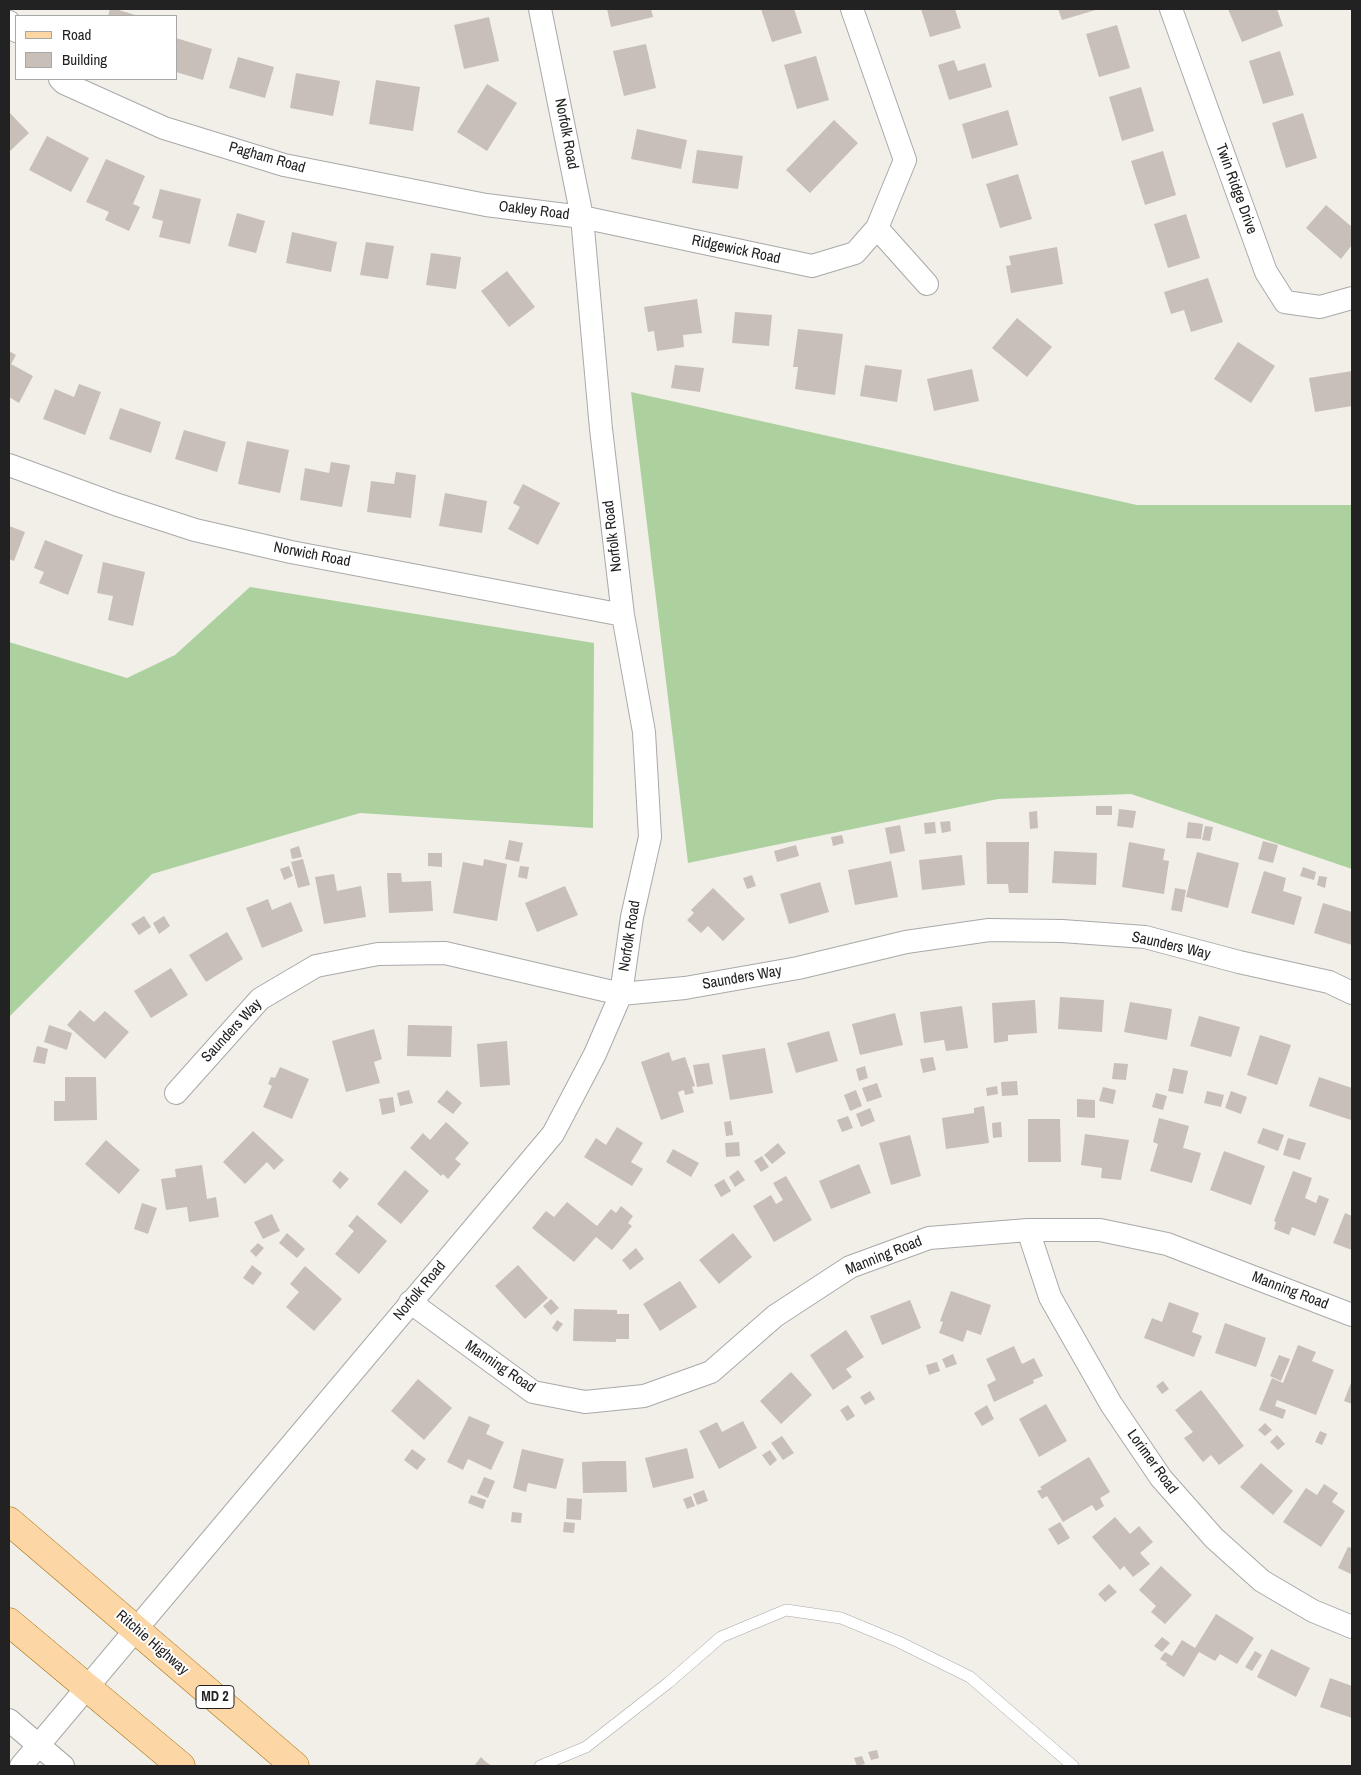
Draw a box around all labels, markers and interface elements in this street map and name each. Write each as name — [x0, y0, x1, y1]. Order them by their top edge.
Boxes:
legend — [15, 15, 178, 80]
text: Road — [62, 24, 91, 45]
text: Building — [62, 49, 107, 70]
street label: Norfolk Road — [550, 97, 582, 171]
street label: Pagham Road — [227, 139, 307, 177]
street label: Twin Ridge Drive — [1211, 141, 1261, 237]
street label: Oakley Road — [498, 198, 570, 224]
street label: Ridgewick Road — [690, 232, 782, 268]
street label: Norfolk Road — [600, 499, 626, 573]
street label: Norwich Road — [272, 539, 352, 571]
street label: Norfolk Road — [615, 899, 645, 973]
street label: Saunders Way — [1130, 928, 1212, 964]
street label: Saunders Way — [701, 962, 783, 994]
street label: Saunders Way — [198, 996, 266, 1066]
street label: Manning Road — [843, 1233, 925, 1279]
street label: Norfolk Road — [390, 1258, 450, 1324]
street label: Manning Road — [1249, 1268, 1331, 1314]
street label: Manning Road — [462, 1337, 538, 1397]
street label: Lorimer Road — [1123, 1426, 1181, 1498]
street label: Ritchie Highway — [112, 1607, 192, 1679]
road number: MD 2 — [196, 1685, 234, 1708]

